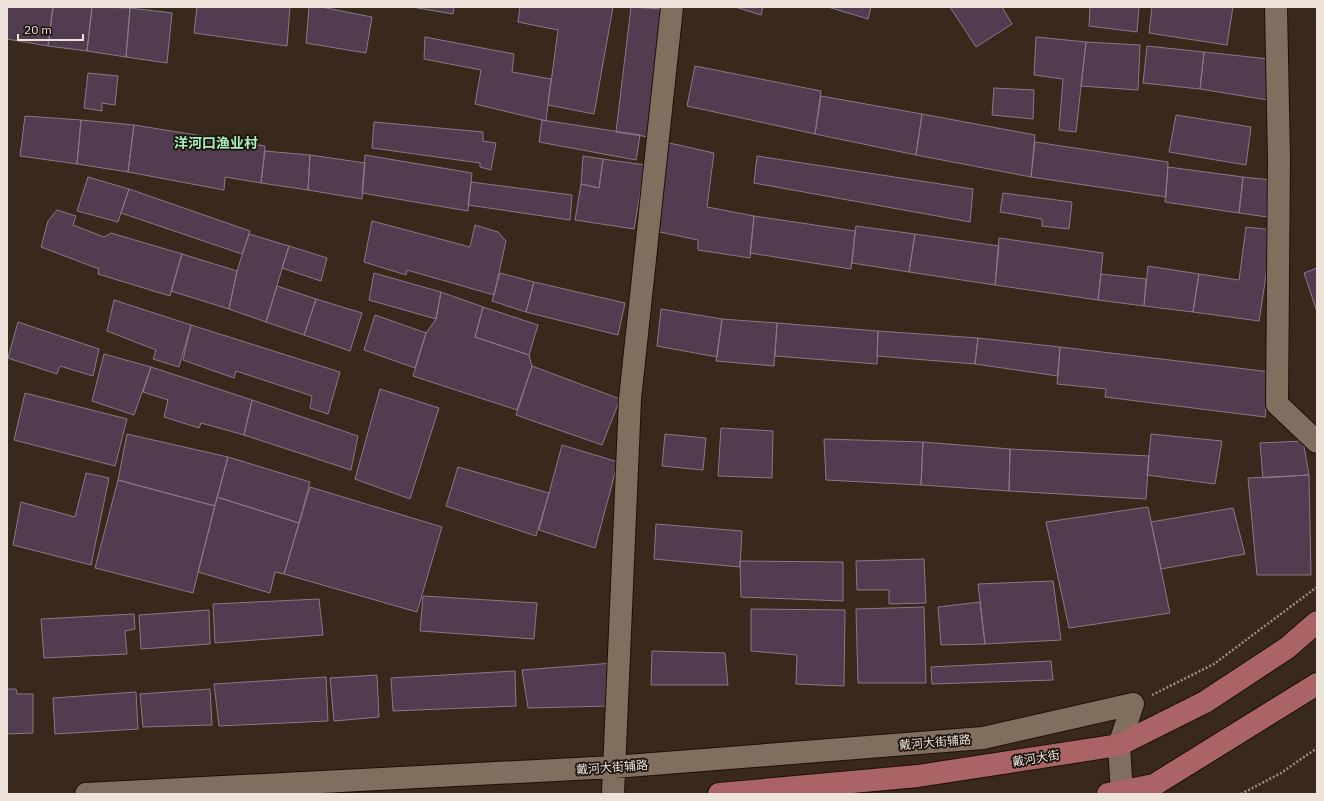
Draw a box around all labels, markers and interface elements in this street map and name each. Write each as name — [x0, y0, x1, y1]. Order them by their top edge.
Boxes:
scale bar — [18, 16, 83, 42]
text: 20 m — [24, 22, 52, 37]
district label: 洋河口渔业村 — [174, 134, 258, 152]
street label: 戴河大街辅路 — [898, 731, 972, 753]
street label: 戴河大街 — [1011, 747, 1061, 769]
street label: 戴河大街辅路 — [576, 757, 648, 777]

